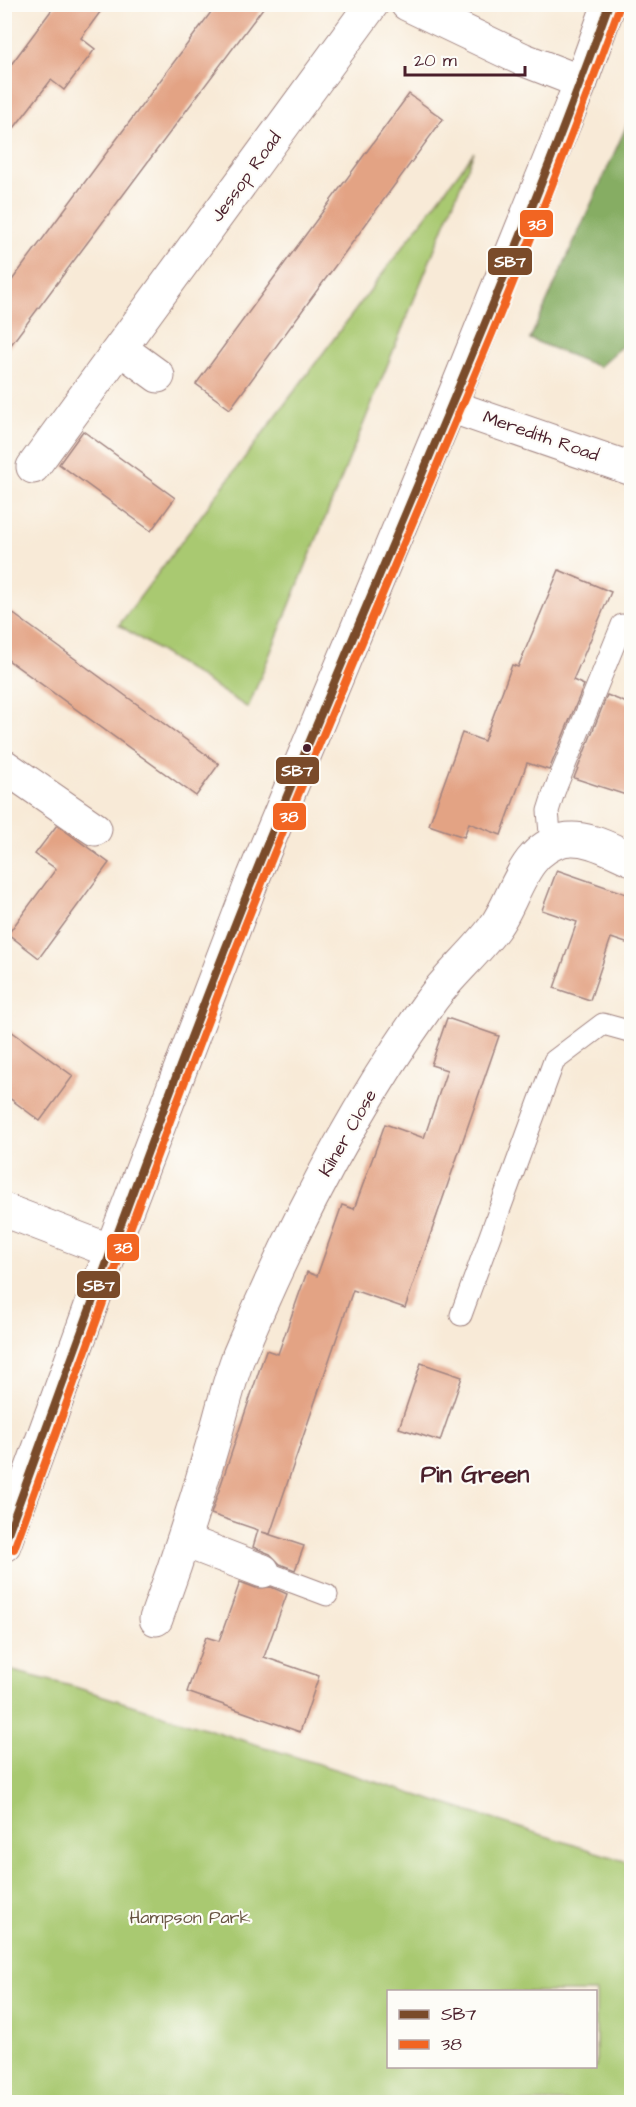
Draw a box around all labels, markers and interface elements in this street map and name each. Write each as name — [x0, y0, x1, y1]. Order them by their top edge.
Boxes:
scale bar — [405, 39, 525, 77]
text: 20 m — [414, 48, 457, 73]
street label: Jessop Road — [205, 127, 287, 227]
line badge: 38 — [519, 209, 554, 238]
text: 38 — [527, 214, 547, 236]
line badge: SB7 — [487, 247, 533, 276]
text: SB7 — [493, 251, 526, 273]
street label: Meredith Road — [480, 404, 602, 468]
unlabelled marker — [301, 742, 313, 754]
line badge: SB7 — [275, 756, 320, 785]
text: SB7 — [280, 760, 313, 782]
line badge: 38 — [272, 802, 307, 831]
text: 38 — [279, 806, 299, 828]
street label: Kilner Close — [313, 1085, 383, 1181]
line badge: 38 — [106, 1233, 140, 1262]
text: 38 — [113, 1237, 133, 1259]
line badge: SB7 — [76, 1270, 121, 1299]
text: SB7 — [82, 1275, 115, 1297]
district label: Pin Green — [421, 1458, 529, 1492]
park label: Hampson Park — [129, 1905, 251, 1930]
legend — [387, 1990, 597, 2068]
text: SB7 — [441, 2002, 476, 2027]
text: 38 — [441, 2032, 462, 2057]

